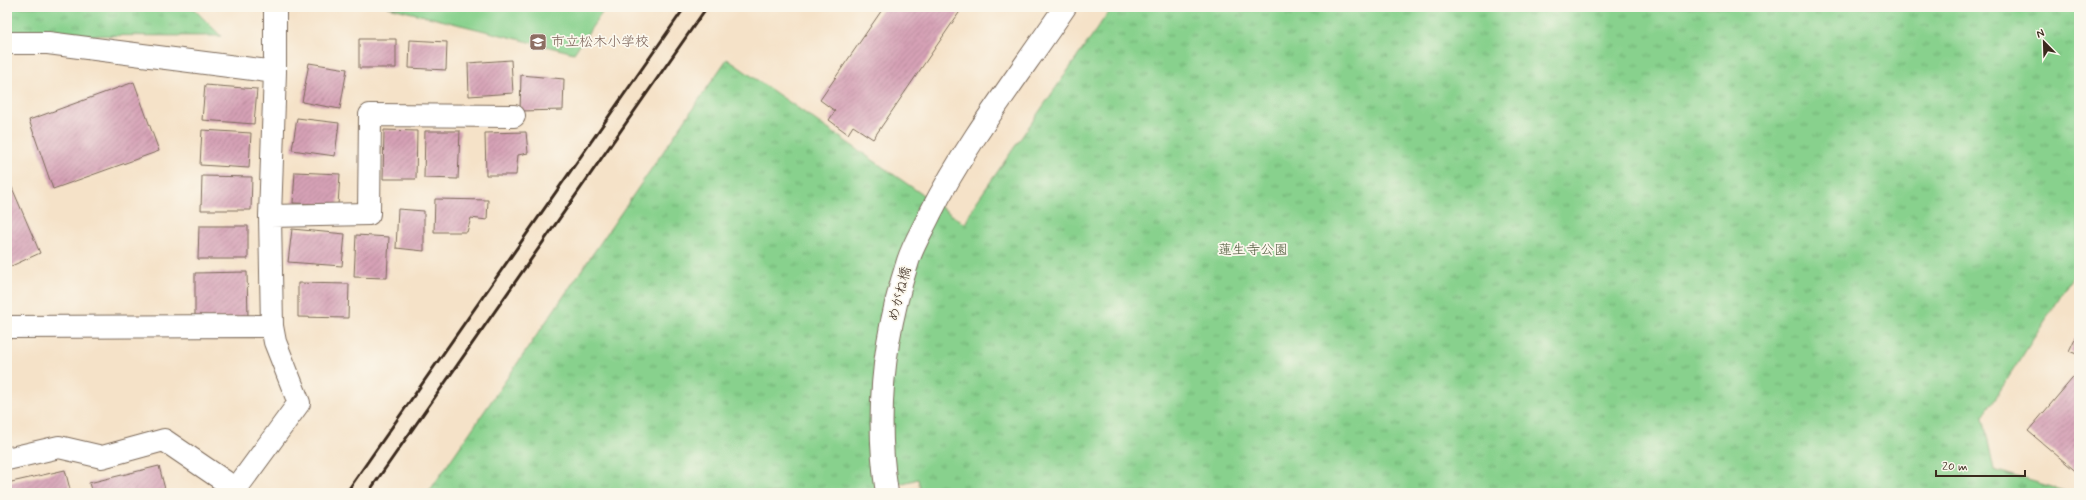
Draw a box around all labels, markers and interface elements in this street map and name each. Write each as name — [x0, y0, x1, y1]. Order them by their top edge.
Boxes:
north arrow — [2024, 22, 2064, 62]
text: N — [2034, 26, 2047, 42]
school or university icon: 市立松木小学校 — [528, 32, 548, 52]
place label: 市立松木小学校 — [551, 33, 649, 51]
park label: 蓮生寺公園 — [1218, 241, 1288, 259]
street label: めがね橋 — [884, 265, 916, 323]
scale bar — [1936, 452, 2025, 478]
text: 20 m — [1942, 459, 1968, 475]

